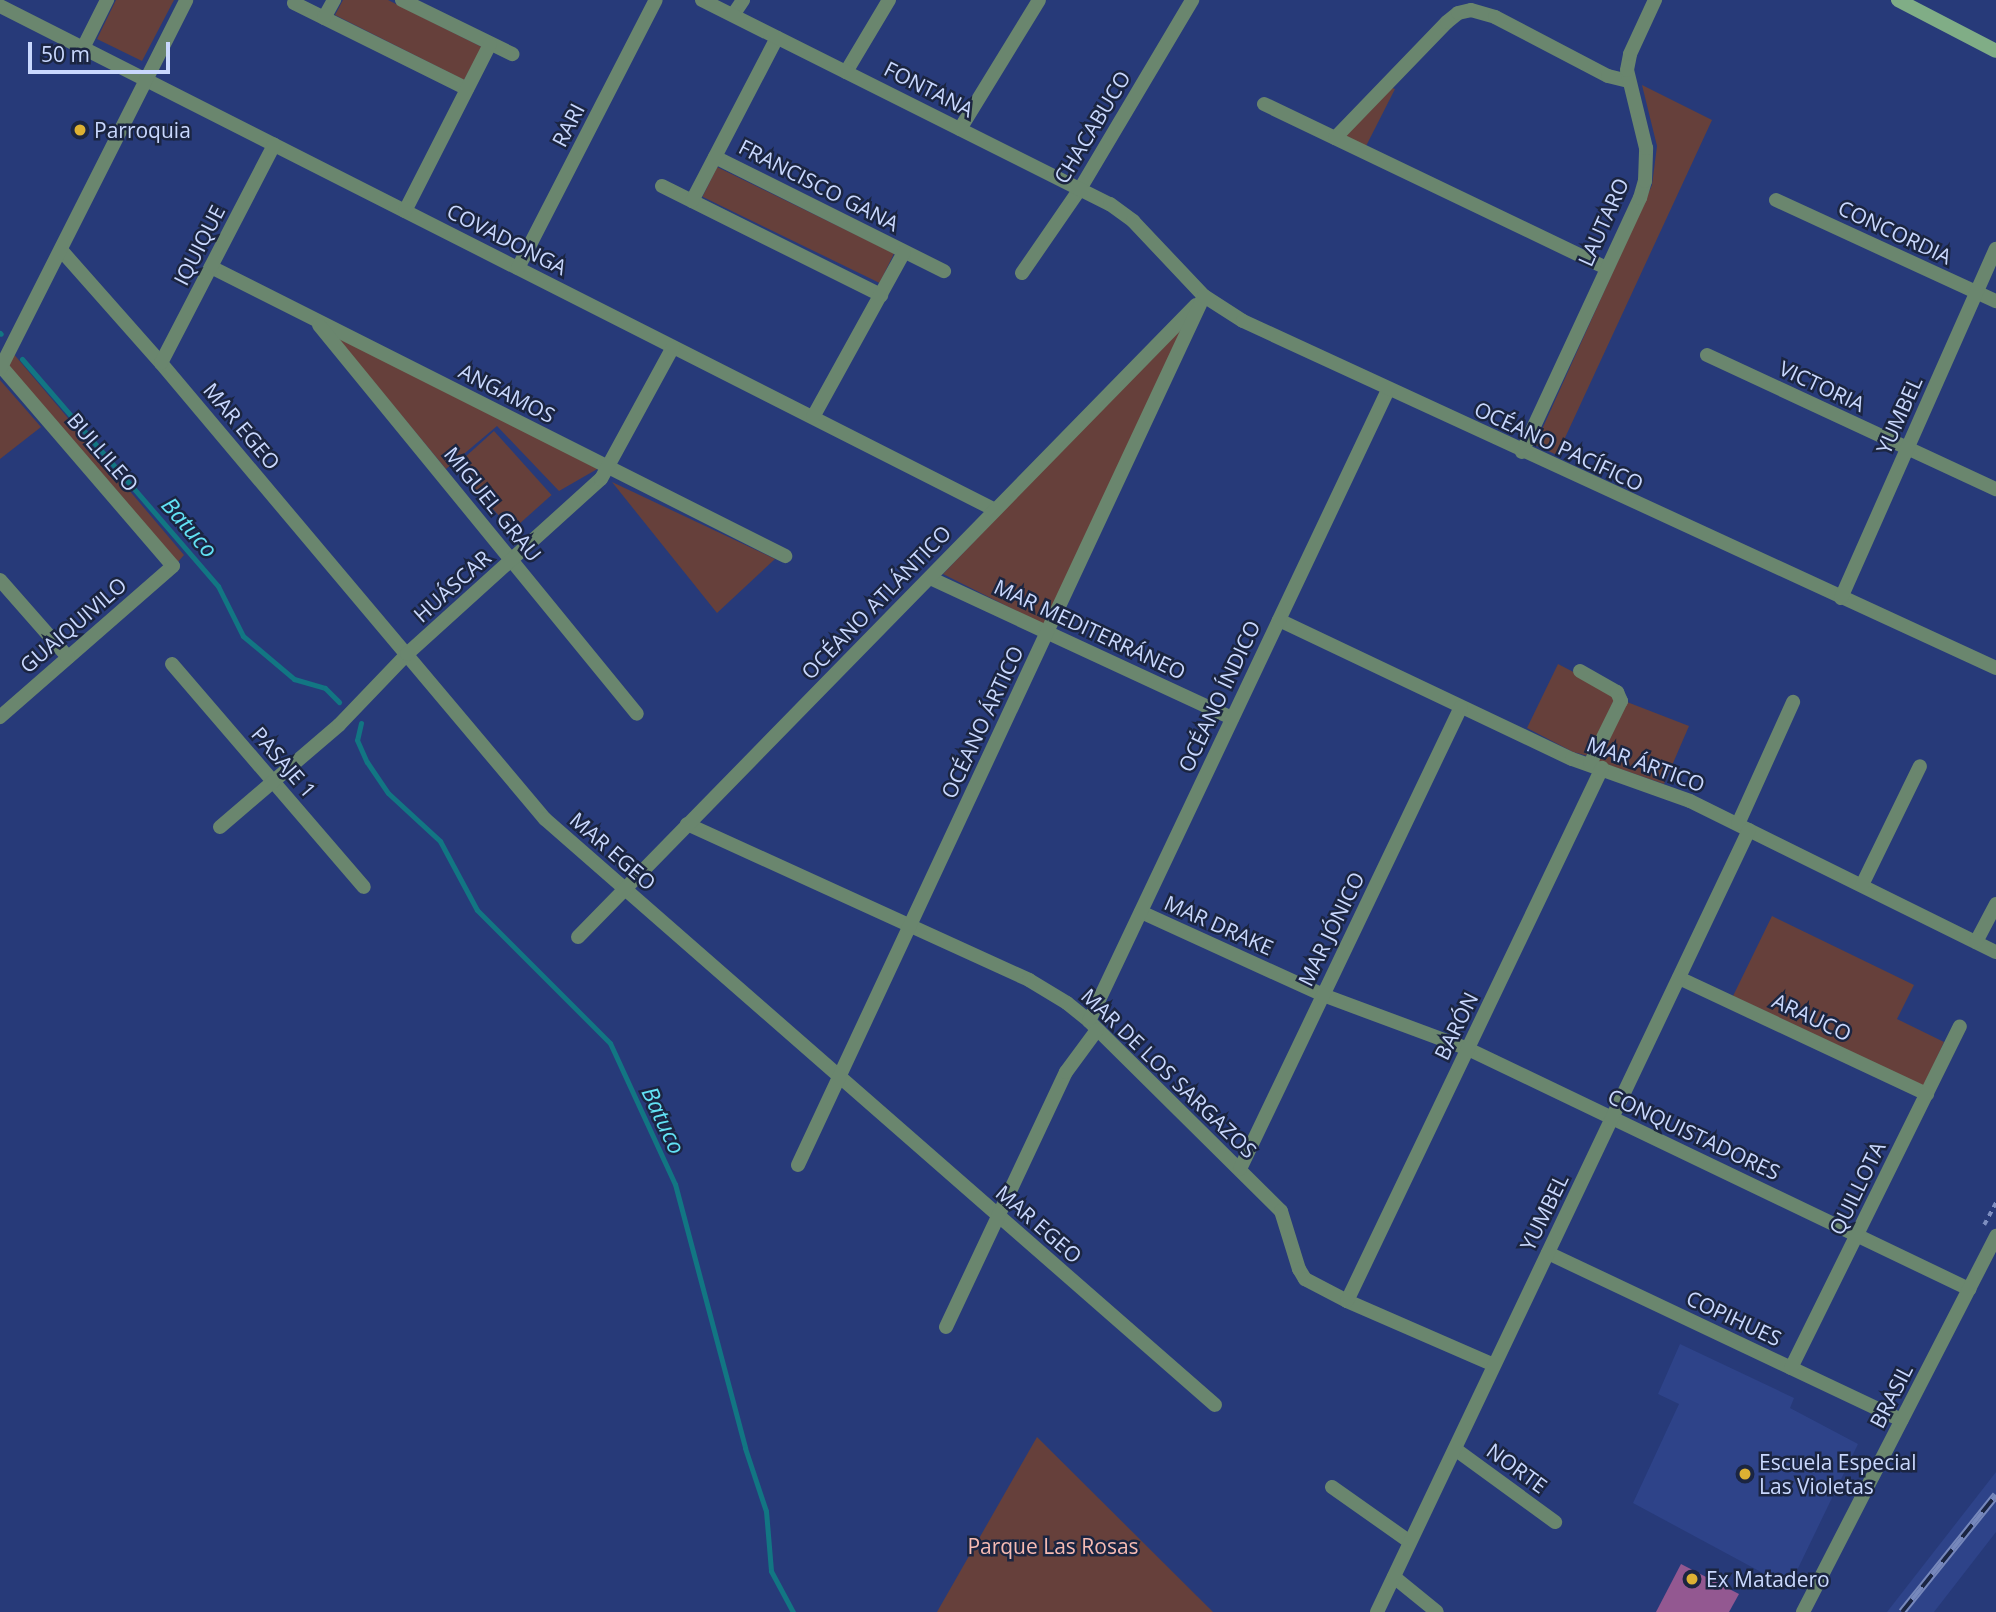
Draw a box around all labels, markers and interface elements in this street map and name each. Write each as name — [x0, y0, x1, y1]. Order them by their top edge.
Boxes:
scale bar — [32, 28, 173, 72]
text: 50 m — [41, 40, 90, 68]
street label: FONTANA — [880, 56, 978, 122]
street label: CHACABUCO — [1049, 66, 1135, 188]
street label: RARI — [547, 99, 589, 151]
place label: Parroquia — [94, 117, 191, 143]
marker: Parroquia — [72, 122, 88, 138]
street label: FRANCISCO GANA — [735, 134, 903, 236]
street label: LAUTARO — [1572, 174, 1634, 270]
street label: CONCORDIA — [1834, 195, 1956, 269]
street label: COVADONGA — [443, 198, 571, 280]
street label: IQUIQUE — [168, 201, 230, 289]
street label: VICTORIA — [1775, 355, 1869, 417]
street label: ANGAMOS — [455, 358, 559, 428]
street label: YUMBEL — [1871, 372, 1927, 458]
street label: MAR EGEO — [198, 377, 286, 475]
street label: OCÉANO PACÍFICO — [1471, 396, 1647, 496]
street label: BULLILEO — [62, 408, 144, 496]
street label: MIGUEL GRAU — [439, 442, 547, 566]
water label: Batuco — [156, 491, 224, 563]
street label: OCÉANO ATLÁNTICO — [796, 520, 956, 684]
street label: HUÁSCAR — [408, 545, 496, 627]
street label: GUAIQUIVILO — [15, 572, 131, 678]
street label: MAR MEDITERRÁNEO — [990, 574, 1190, 684]
street label: OCÉANO ÍNDICO — [1173, 616, 1265, 776]
street label: OCÉANO ÁRTICO — [936, 642, 1028, 802]
street label: PASAJE 1 — [246, 721, 322, 803]
street label: MAR ÁRTICO — [1584, 731, 1708, 797]
street label: MAR EGEO — [565, 807, 661, 895]
street label: MAR JÓNICO — [1293, 868, 1369, 990]
street label: MAR DRAKE — [1161, 890, 1277, 960]
street label: MAR DE LOS SARGAZOS — [1076, 983, 1262, 1163]
street label: BARÓN — [1429, 988, 1483, 1064]
street label: ARAUCO — [1768, 988, 1856, 1046]
water label: Batuco — [636, 1082, 692, 1158]
street label: CONQUISTADORES — [1604, 1083, 1784, 1185]
street label: QUILLOTA — [1824, 1137, 1890, 1239]
street label: YUMBEL — [1515, 1170, 1573, 1254]
street label: MAR EGEO — [991, 1180, 1087, 1268]
street label: COPIHUES — [1682, 1285, 1786, 1351]
street label: BRASIL — [1864, 1360, 1918, 1432]
street label: NORTE — [1482, 1438, 1552, 1498]
place label: Escuela Especial Las Violetas — [1759, 1449, 1916, 1499]
marker: Escuela Especial Las Violetas — [1737, 1466, 1753, 1482]
park label: Parque Las Rosas — [967, 1533, 1139, 1559]
place label: Ex Matadero — [1706, 1566, 1830, 1592]
marker: Ex Matadero — [1684, 1571, 1700, 1587]

